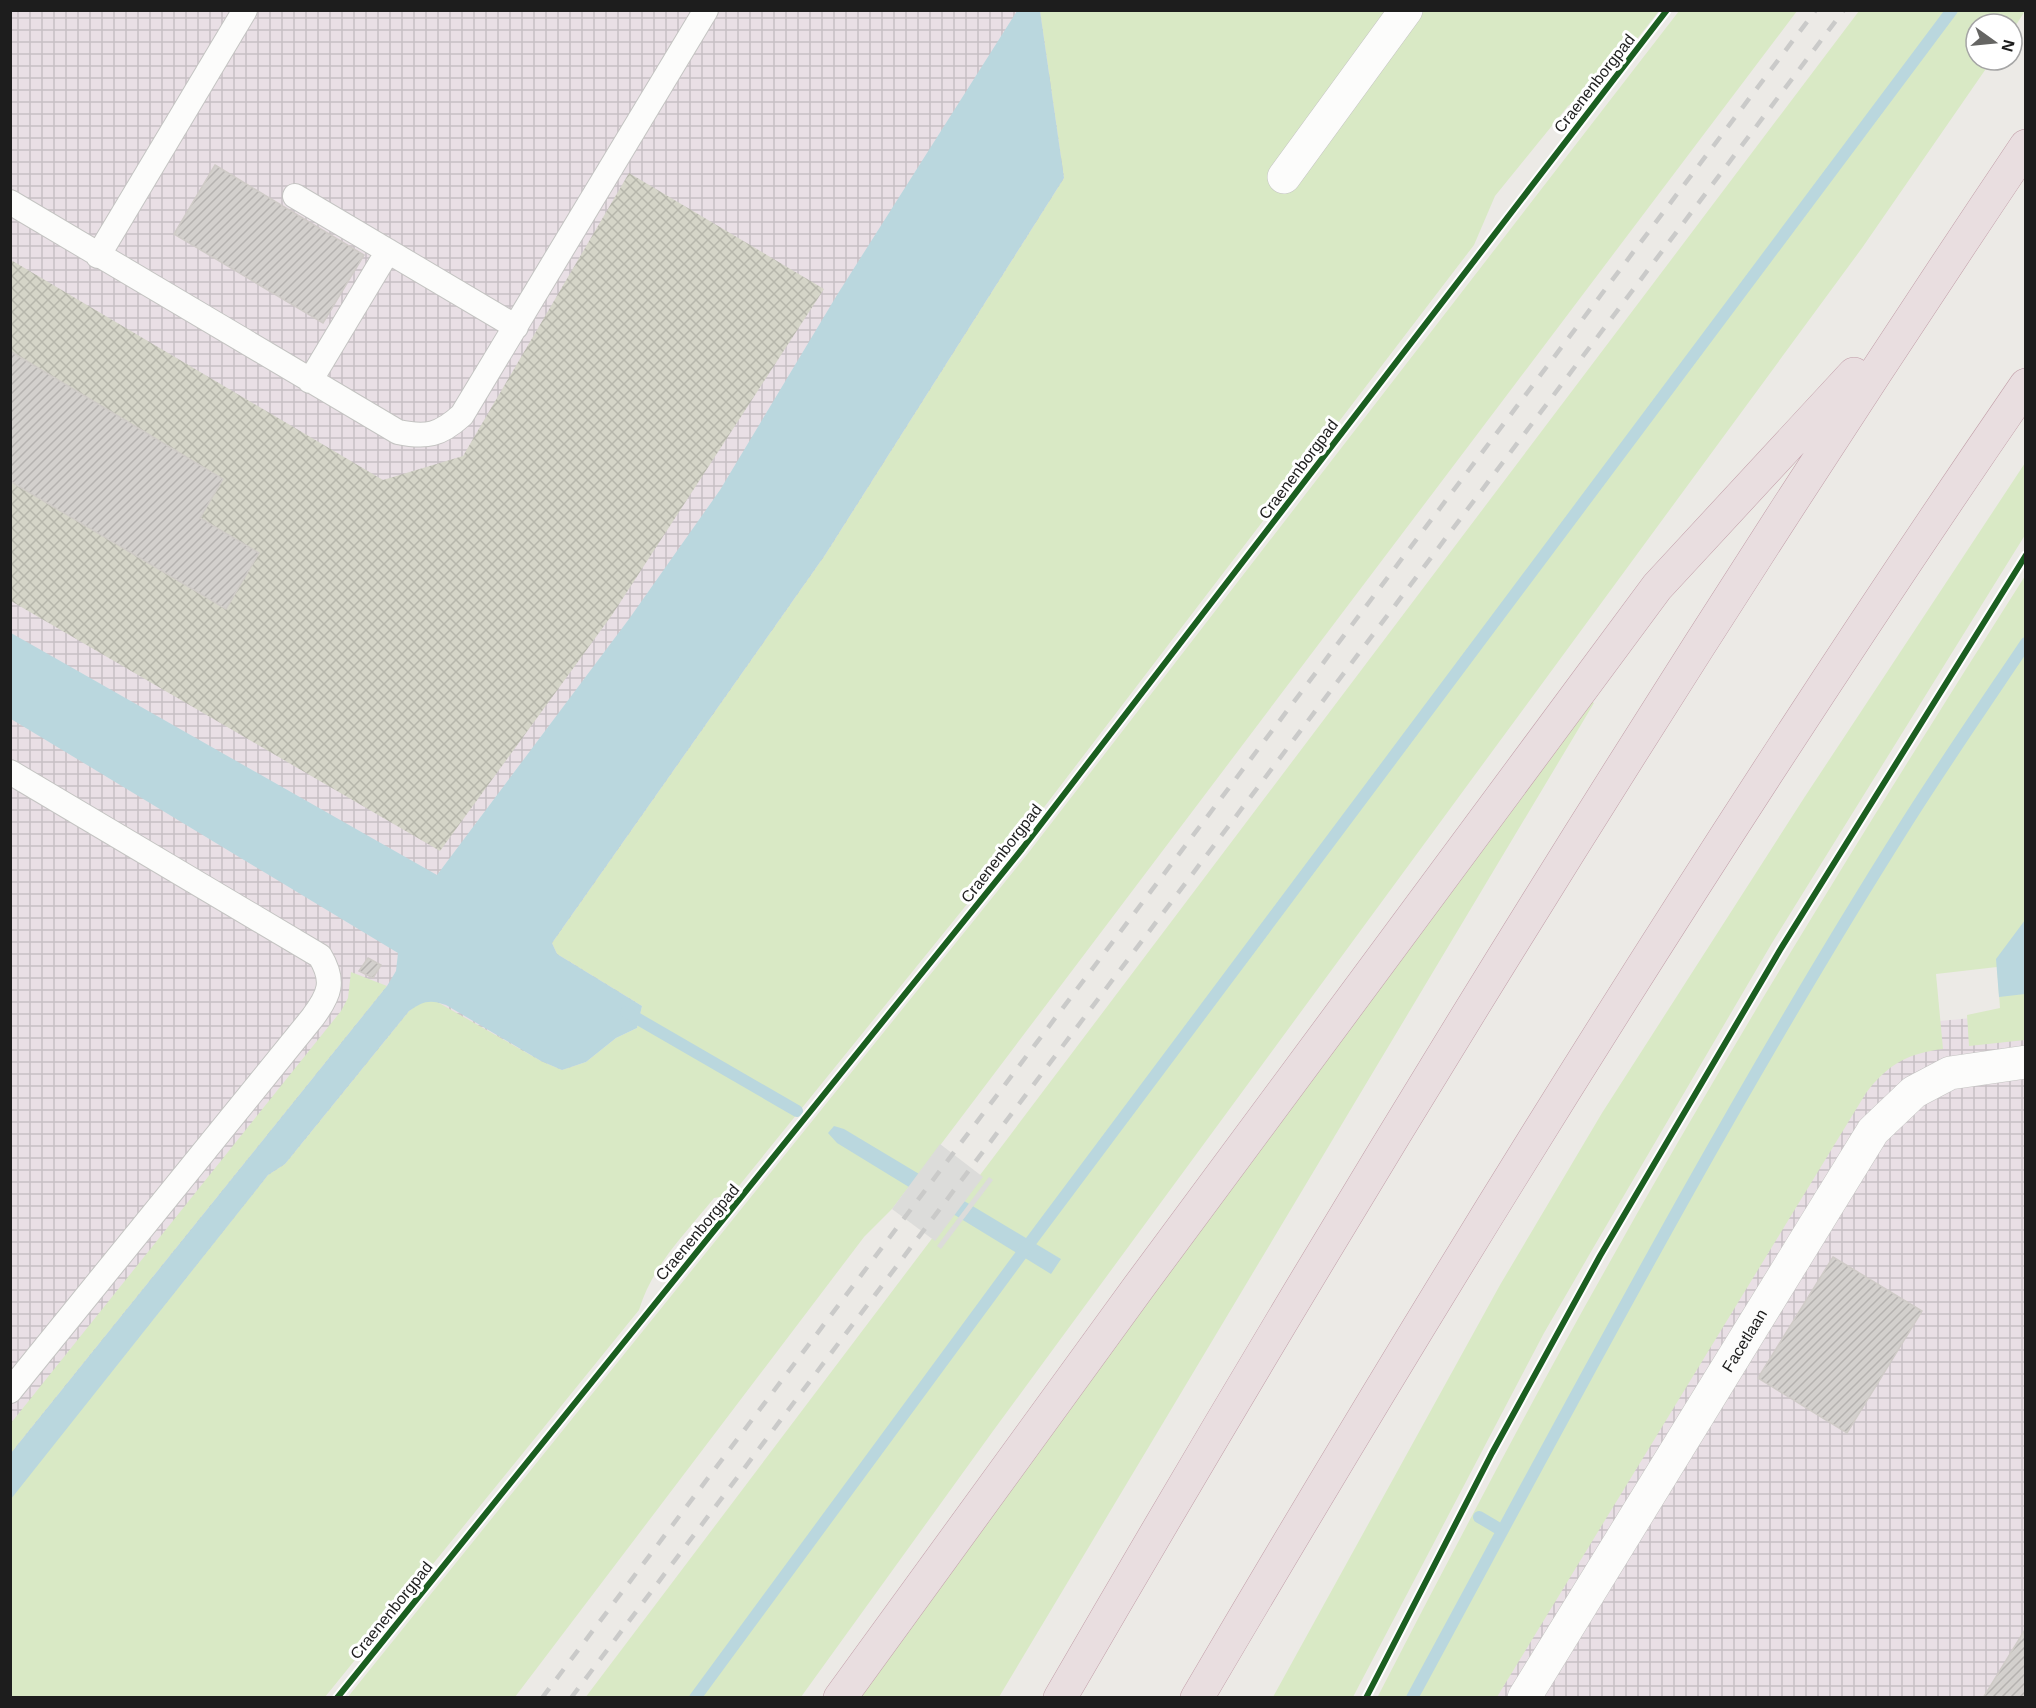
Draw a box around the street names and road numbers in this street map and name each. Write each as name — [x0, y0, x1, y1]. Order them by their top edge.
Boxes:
street label: Craenenborgpad — [1551, 31, 1638, 136]
street label: Craenenborgpad — [1255, 416, 1341, 522]
street label: Craenenborgpad — [958, 801, 1045, 906]
street label: Craenenborgpad — [652, 1181, 742, 1284]
street label: Facetlaan — [1719, 1306, 1770, 1375]
street label: Craenenborgpad — [347, 1558, 436, 1662]

